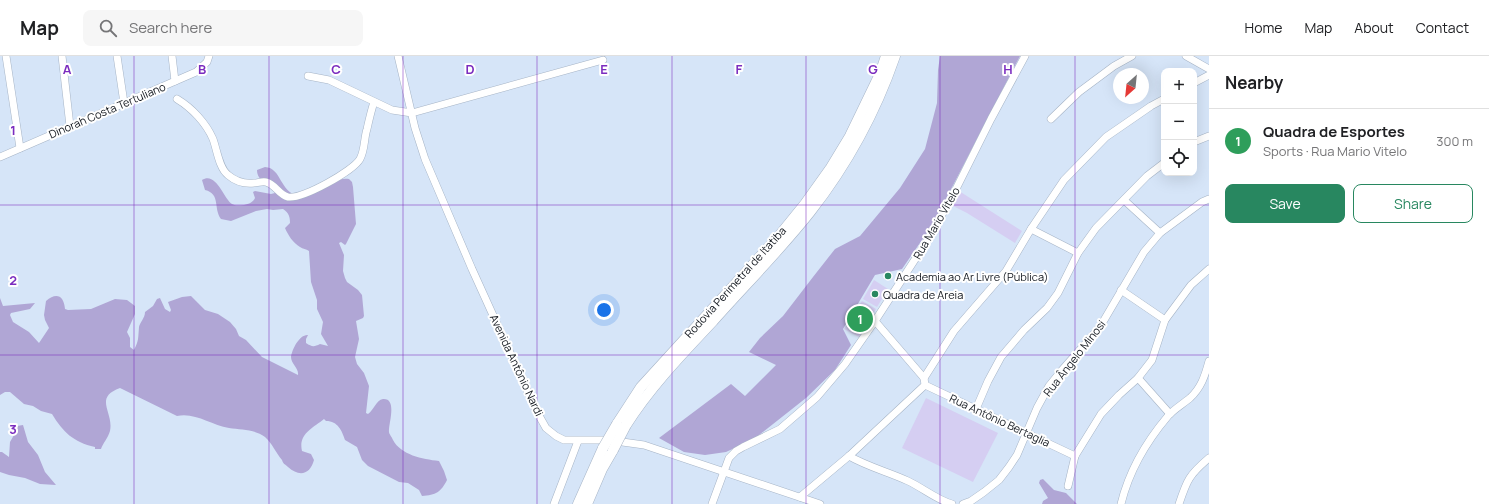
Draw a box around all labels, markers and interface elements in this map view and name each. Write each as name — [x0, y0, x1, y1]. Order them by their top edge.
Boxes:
search box — [83, 10, 363, 46]
text: Map — [20, 15, 59, 41]
icon: search — [97, 17, 119, 39]
text: Search here — [129, 17, 212, 38]
text: Home — [1245, 18, 1282, 37]
text: Map — [1304, 18, 1332, 37]
text: About — [1354, 18, 1394, 37]
text: Contact — [1416, 18, 1469, 37]
text: A — [63, 60, 72, 78]
text: B — [198, 60, 206, 78]
text: C — [331, 60, 341, 78]
text: D — [465, 60, 475, 78]
text: E — [600, 60, 608, 78]
text: F — [736, 60, 743, 78]
text: G — [868, 60, 878, 78]
text: H — [1003, 60, 1013, 78]
north arrow — [1113, 68, 1149, 104]
map controls — [1161, 68, 1197, 176]
button: + — [1161, 68, 1197, 104]
text: Nearby — [1225, 71, 1283, 94]
street label: Dinorah Costa Tertuliano — [46, 78, 168, 141]
button: − — [1161, 104, 1197, 140]
text: 1 — [10, 121, 16, 139]
text: Quadra de Esportes — [1263, 121, 1405, 142]
text: 1 — [1235, 132, 1241, 150]
text: 300 m — [1436, 132, 1473, 150]
button: locate — [1161, 140, 1197, 176]
text: Sports · Rua Mario Vitelo — [1263, 142, 1407, 160]
street label: Rua Mario Vitelo — [909, 184, 963, 262]
button: Save — [1225, 184, 1345, 223]
button: Share — [1353, 184, 1473, 223]
street label: Rodovia Perimetral de Itatiba — [681, 223, 789, 341]
place label: Academia ao Ar Livre (Pública) — [896, 269, 1048, 284]
text: 2 — [9, 271, 17, 289]
marker: Academia ao Ar Livre (Pública) — [883, 271, 893, 281]
place label: Quadra de Areia — [883, 287, 963, 302]
marker: Quadra de Areia — [870, 289, 880, 299]
your location — [594, 300, 614, 320]
pin: 1 — [847, 304, 873, 334]
street label: Avenida Antônio Nardi — [487, 312, 547, 418]
street label: Rua Ângelo Minosi — [1040, 317, 1108, 399]
street label: Rua Antônio Bertaglia — [947, 390, 1053, 450]
text: 3 — [9, 420, 17, 438]

